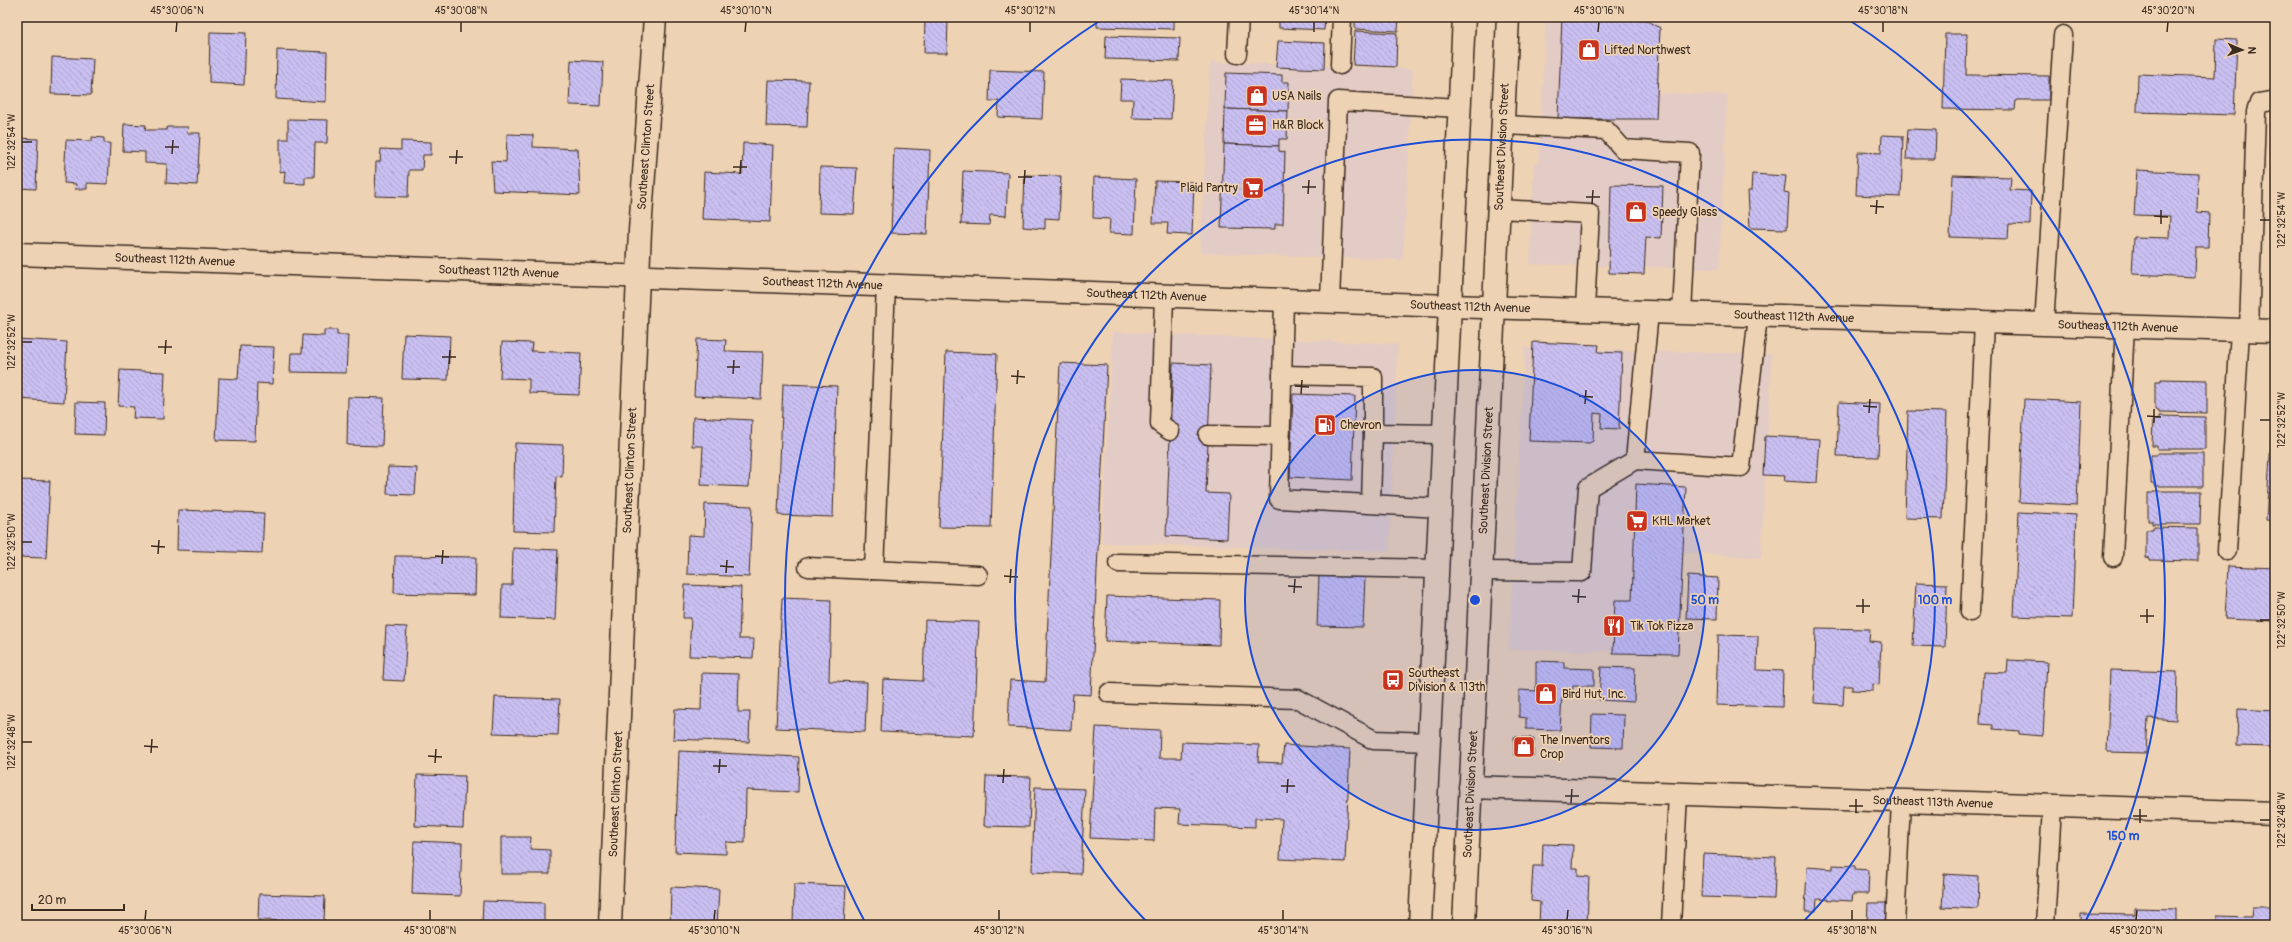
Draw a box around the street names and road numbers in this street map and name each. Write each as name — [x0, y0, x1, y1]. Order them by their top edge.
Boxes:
street label: Southeast Clinton Street — [634, 83, 658, 210]
street label: Southeast Division Street — [1492, 83, 1513, 211]
street label: Southeast 112th Avenue — [114, 251, 235, 270]
street label: Southeast 112th Avenue — [438, 262, 559, 282]
street label: Southeast 112th Avenue — [762, 274, 883, 293]
street label: Southeast 112th Avenue — [1086, 286, 1207, 305]
street label: Southeast 112th Avenue — [1410, 298, 1531, 316]
street label: Southeast 112th Avenue — [1733, 308, 1854, 326]
street label: Southeast 112th Avenue — [2057, 317, 2178, 336]
street label: Southeast Division Street — [1476, 406, 1497, 535]
street label: Southeast Clinton Street — [620, 407, 640, 534]
street label: Southeast Clinton Street — [606, 730, 626, 858]
street label: Southeast Division Street — [1460, 730, 1481, 858]
street label: Southeast 113th Avenue — [1872, 793, 1993, 812]

